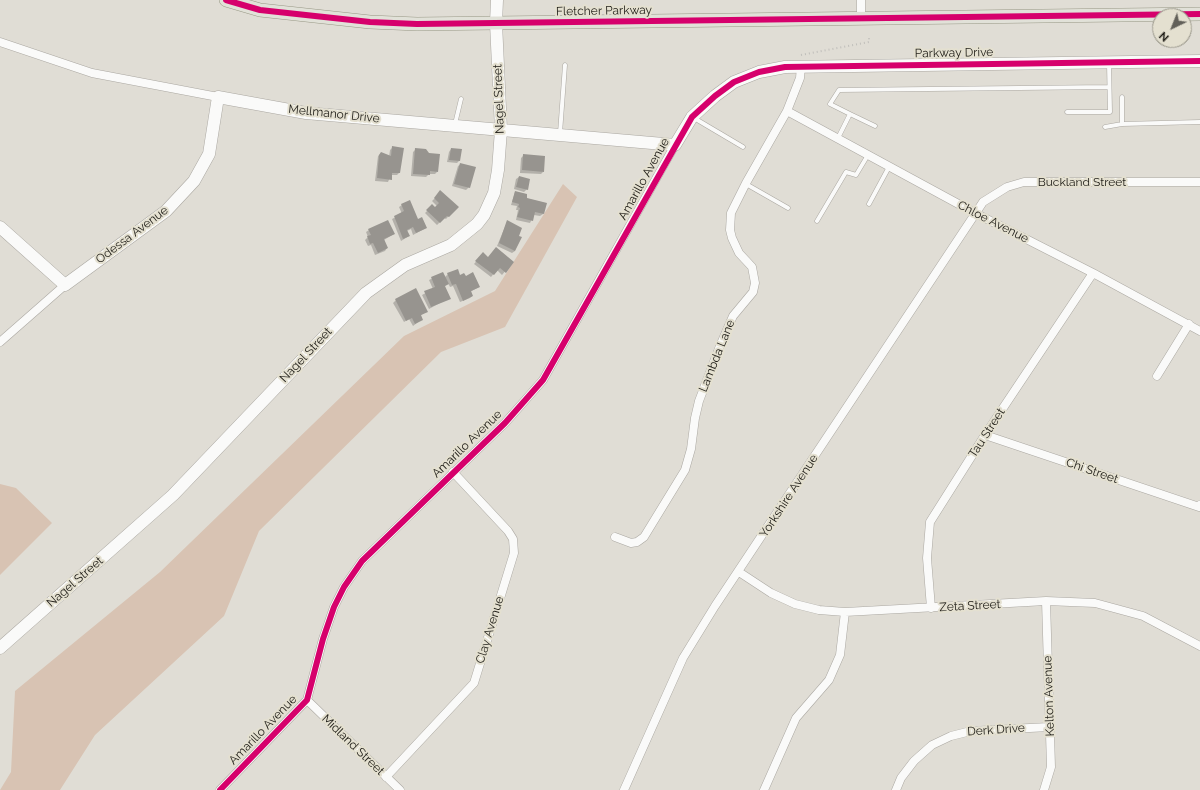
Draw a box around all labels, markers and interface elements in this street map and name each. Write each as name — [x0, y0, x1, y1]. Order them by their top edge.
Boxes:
street label: Fletcher Parkway — [556, 3, 652, 19]
north arrow — [1152, 8, 1192, 48]
text: N — [1157, 29, 1172, 44]
street label: Parkway Drive — [915, 45, 993, 61]
street label: Nagel Street — [491, 64, 507, 134]
street label: Mellmanor Drive — [288, 102, 380, 126]
street label: Amarillo Avenue — [616, 136, 672, 222]
street label: Buckland Street — [1038, 175, 1126, 189]
street label: Chloe Avenue — [955, 198, 1031, 246]
street label: Odessa Avenue — [93, 203, 171, 267]
street label: Lambda Lane — [696, 318, 738, 394]
street label: Nagel Street — [277, 325, 335, 385]
street label: Tau Street — [966, 406, 1008, 460]
street label: Amarillo Avenue — [429, 407, 505, 481]
street label: Yorkshire Avenue — [757, 452, 821, 540]
street label: Chi Street — [1064, 455, 1120, 487]
street label: Nagel Street — [44, 554, 106, 610]
street label: Clay Avenue — [473, 595, 507, 665]
street label: Zeta Street — [939, 597, 1001, 615]
street label: Kelton Avenue — [1040, 655, 1058, 737]
street label: Amarillo Avenue — [226, 692, 300, 768]
street label: Midland Street — [319, 712, 387, 778]
street label: Derk Drive — [967, 721, 1025, 739]

